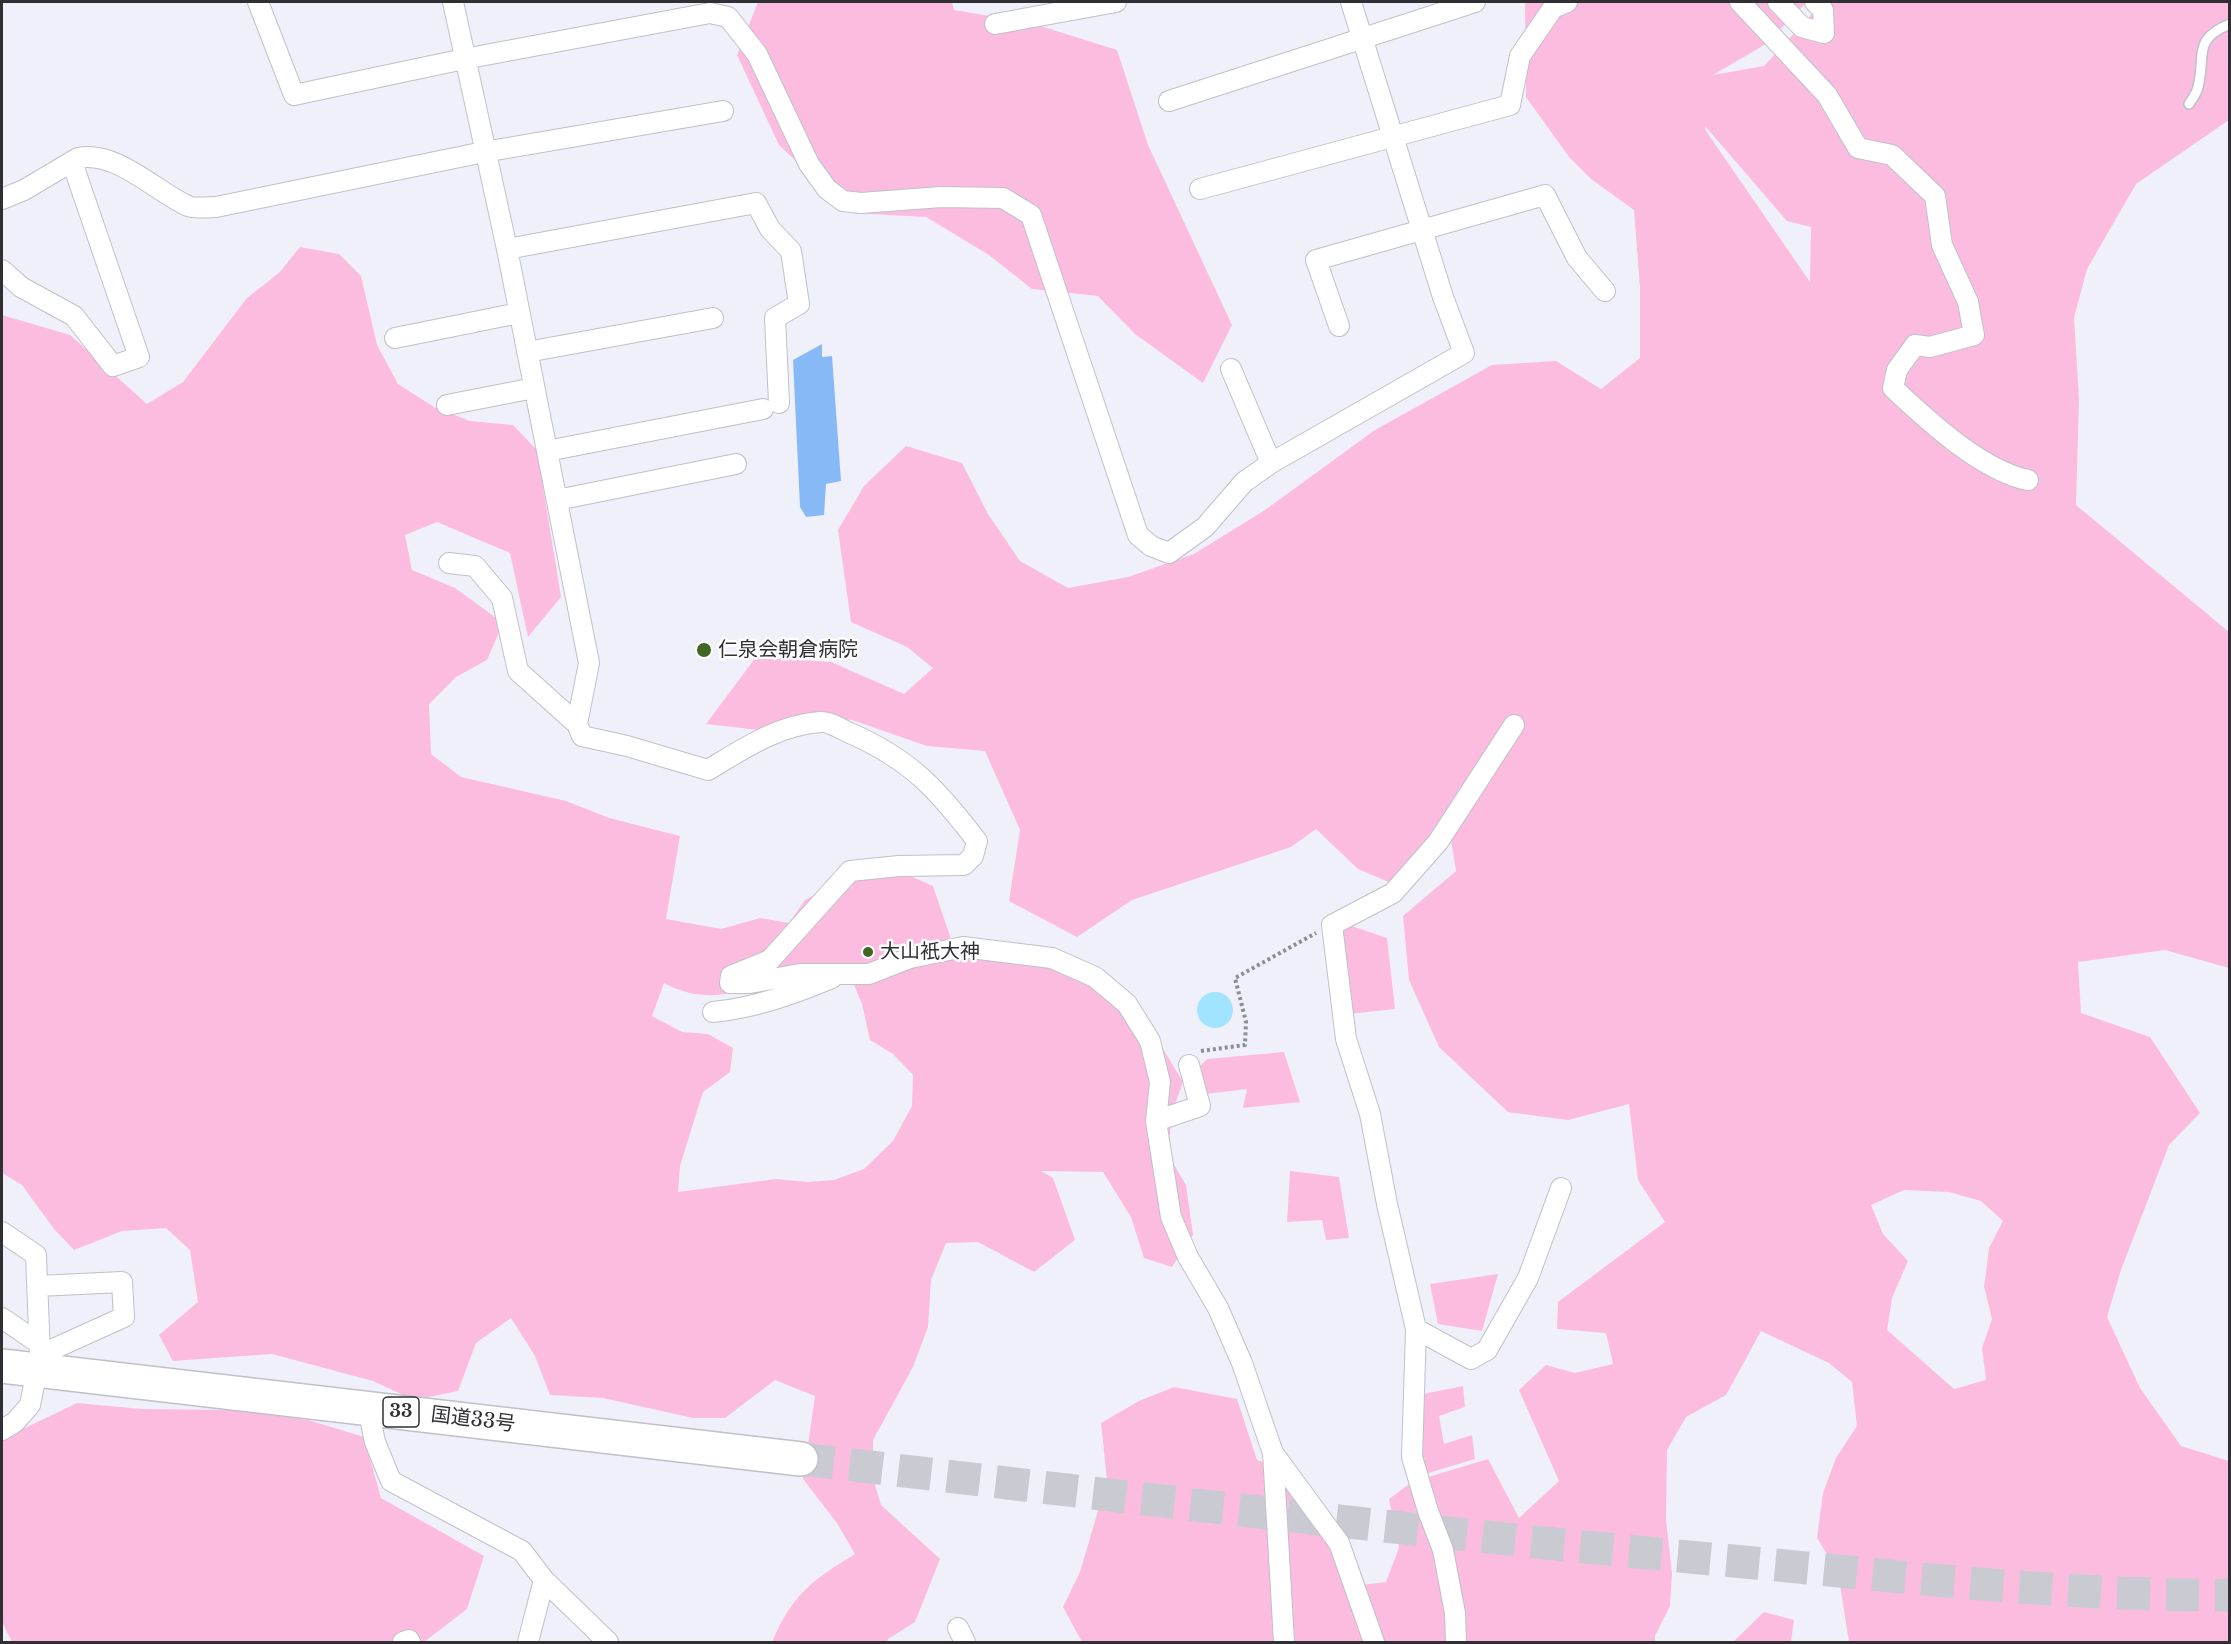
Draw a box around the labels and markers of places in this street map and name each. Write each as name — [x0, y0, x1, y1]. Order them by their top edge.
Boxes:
place label: 仁泉会朝倉病院 — [718, 638, 858, 662]
marker: 仁泉会朝倉病院 — [695, 641, 713, 659]
place label: 大山衹大神 — [880, 940, 980, 964]
marker: 大山衹大神 — [861, 945, 875, 959]

